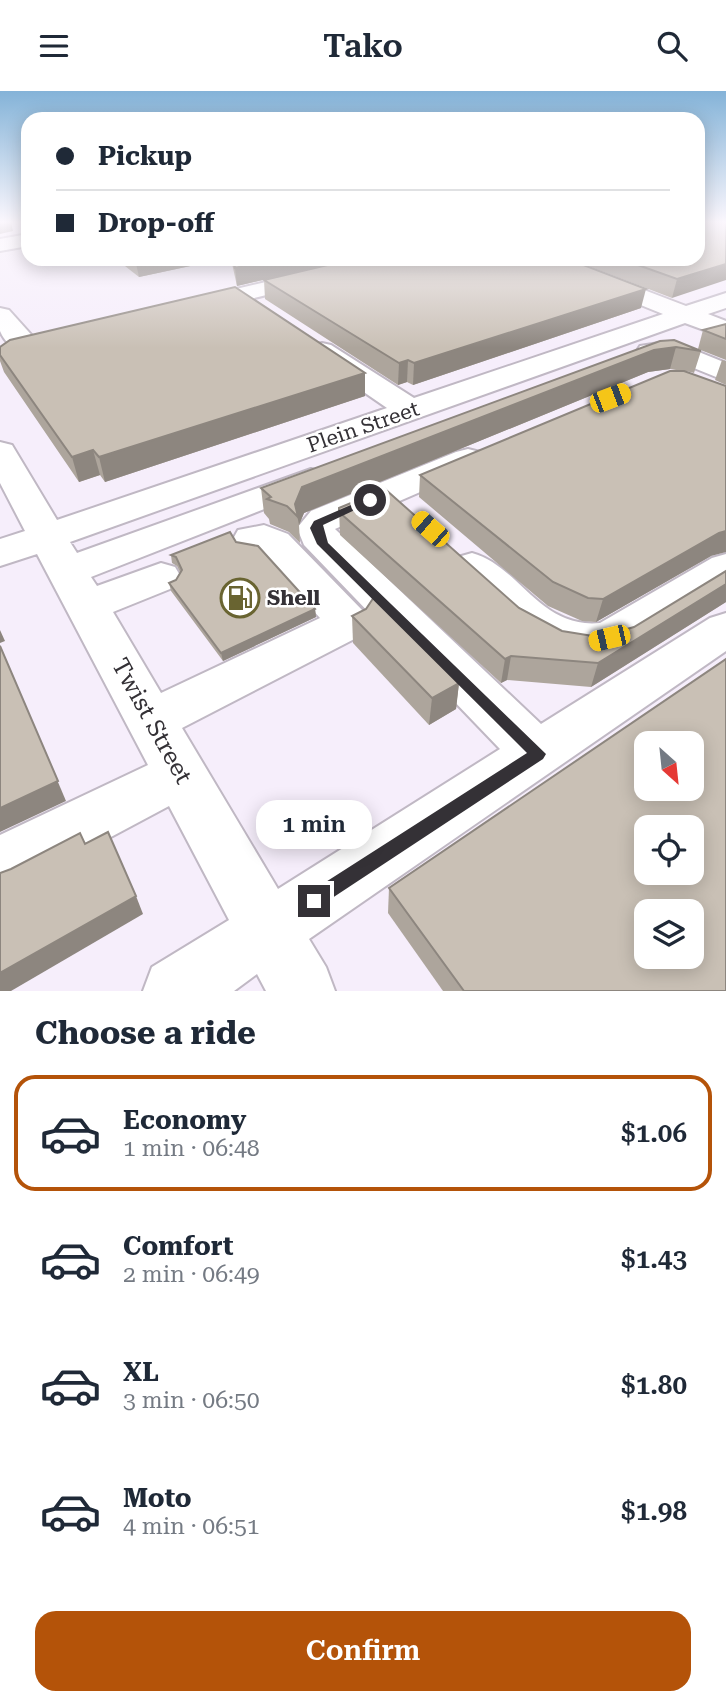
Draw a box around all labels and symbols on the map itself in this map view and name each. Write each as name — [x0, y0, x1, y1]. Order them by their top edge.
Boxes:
car — [587, 381, 634, 415]
street label: Plein Street — [304, 397, 422, 457]
route start — [354, 484, 386, 516]
car — [408, 507, 453, 551]
fuel station icon: Shell — [219, 577, 261, 619]
place label: Shell — [267, 586, 320, 610]
car — [587, 623, 632, 653]
street label: Twist Street — [106, 653, 198, 789]
north arrow — [634, 731, 704, 801]
callout: 1 min — [256, 799, 372, 849]
route end — [298, 885, 330, 917]

